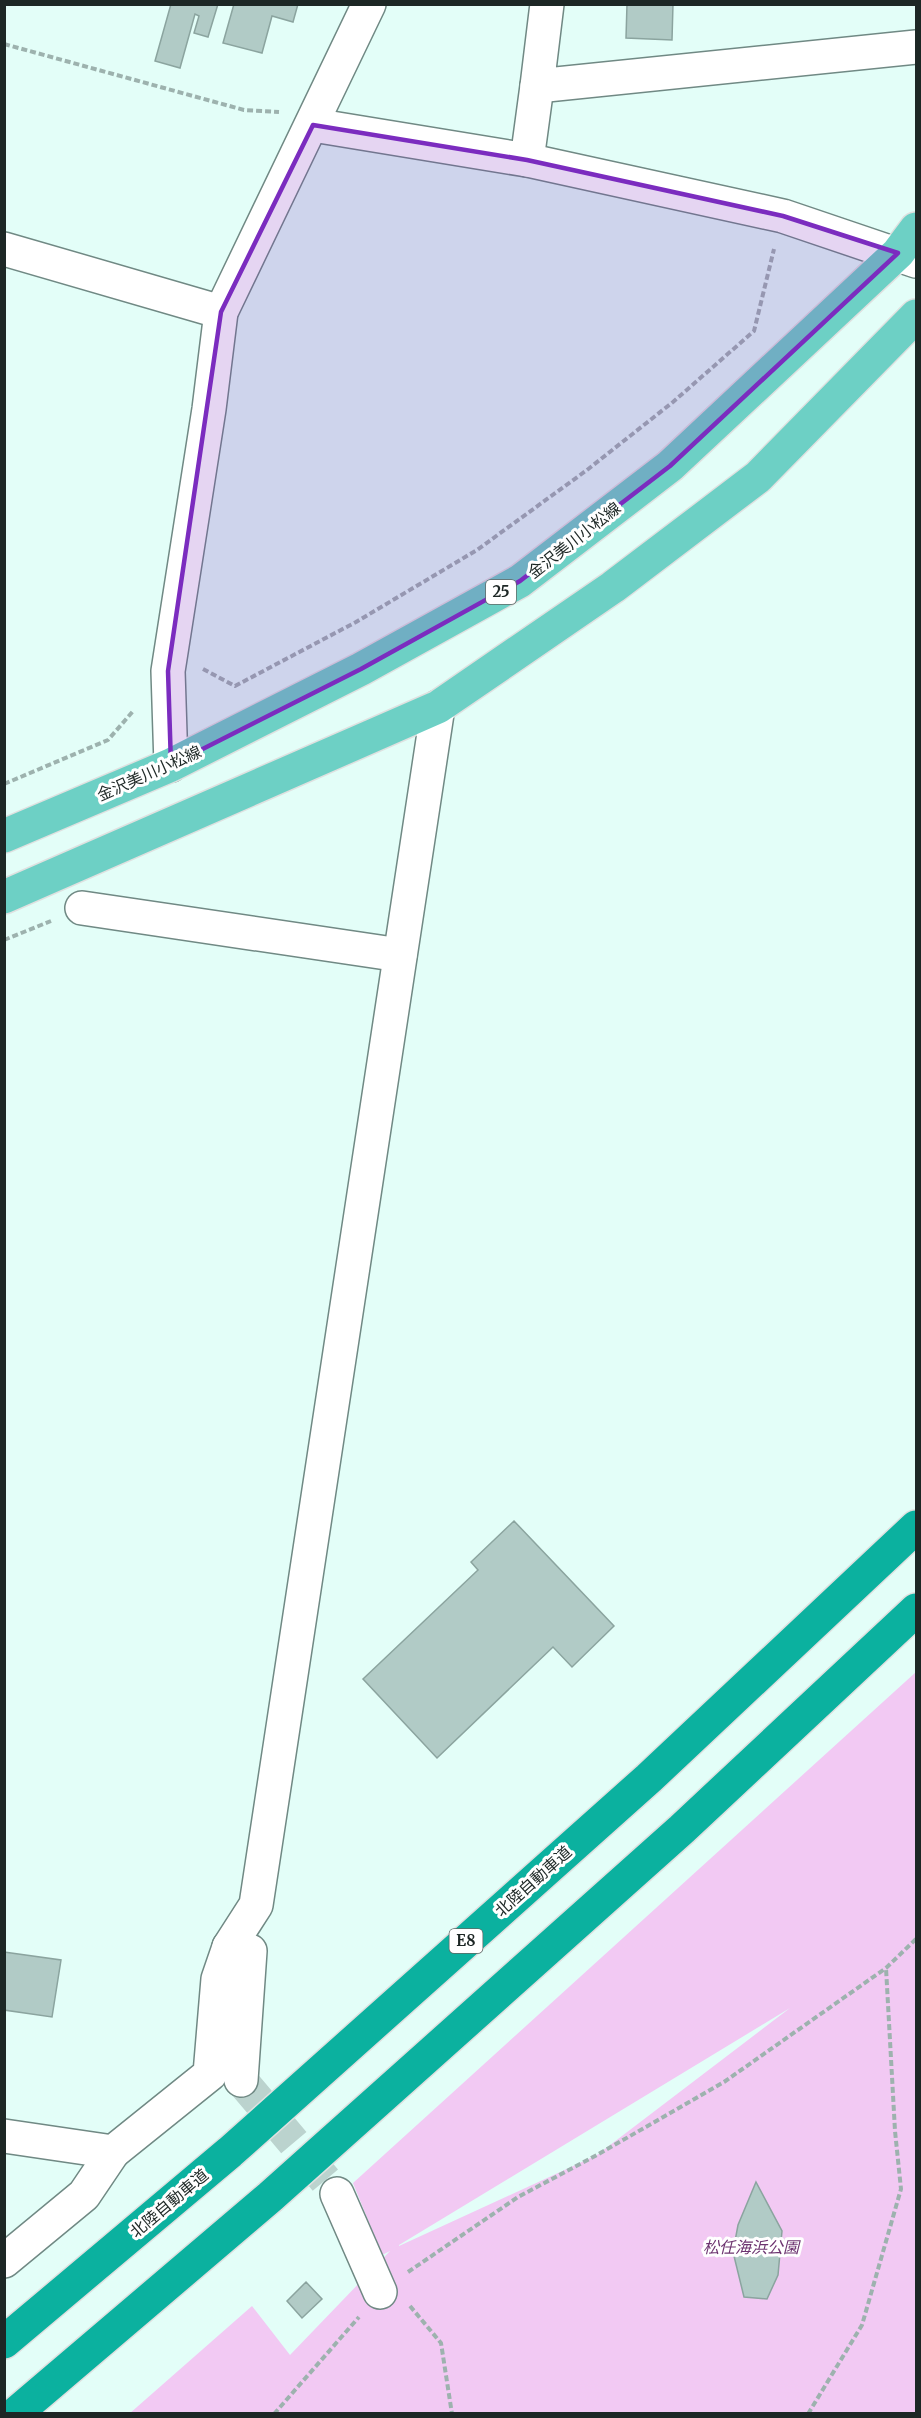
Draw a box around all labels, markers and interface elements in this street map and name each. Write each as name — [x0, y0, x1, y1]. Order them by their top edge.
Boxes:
street label: 金沢美川小松線 — [524, 498, 624, 582]
road number: 25 — [486, 580, 516, 604]
street label: 金沢美川小松線 — [94, 741, 204, 805]
street label: 北陸自動車道 — [491, 1841, 575, 1921]
road number: E8 — [450, 1929, 482, 1953]
street label: 北陸自動車道 — [126, 2164, 212, 2242]
park label: 松任海浜公園 — [703, 2237, 801, 2257]

